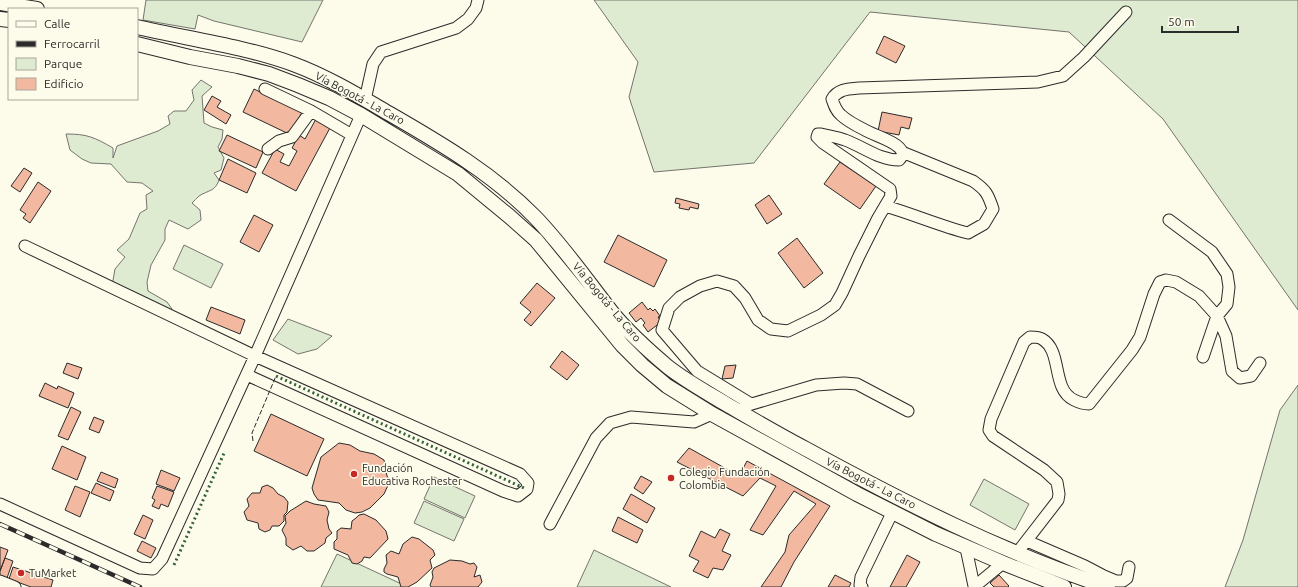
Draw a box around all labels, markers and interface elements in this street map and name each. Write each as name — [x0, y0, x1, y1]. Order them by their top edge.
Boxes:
legend — [8, 8, 138, 100]
scale bar — [1162, 8, 1238, 34]
text: 50 m — [1168, 15, 1195, 28]
text: Calle — [44, 17, 70, 30]
text: Ferrocarril — [44, 37, 100, 50]
text: Parque — [44, 57, 82, 70]
street label: Vía Bogotá - La Caro — [313, 69, 407, 127]
text: Edificio — [44, 77, 84, 90]
street label: Vía Bogotá - La Caro — [570, 260, 644, 344]
street label: Vía Bogotá - La Caro — [824, 455, 918, 511]
place label: Fundación Educativa Rochester — [362, 462, 463, 487]
place label: Colegio Fundación Colombia — [679, 466, 770, 491]
marker: Fundación Educativa Rochester — [349, 469, 359, 479]
marker: Colegio Fundación Colombia — [666, 473, 676, 483]
place label: TuMarket — [29, 567, 77, 579]
marker: TuMarket — [16, 568, 26, 578]

